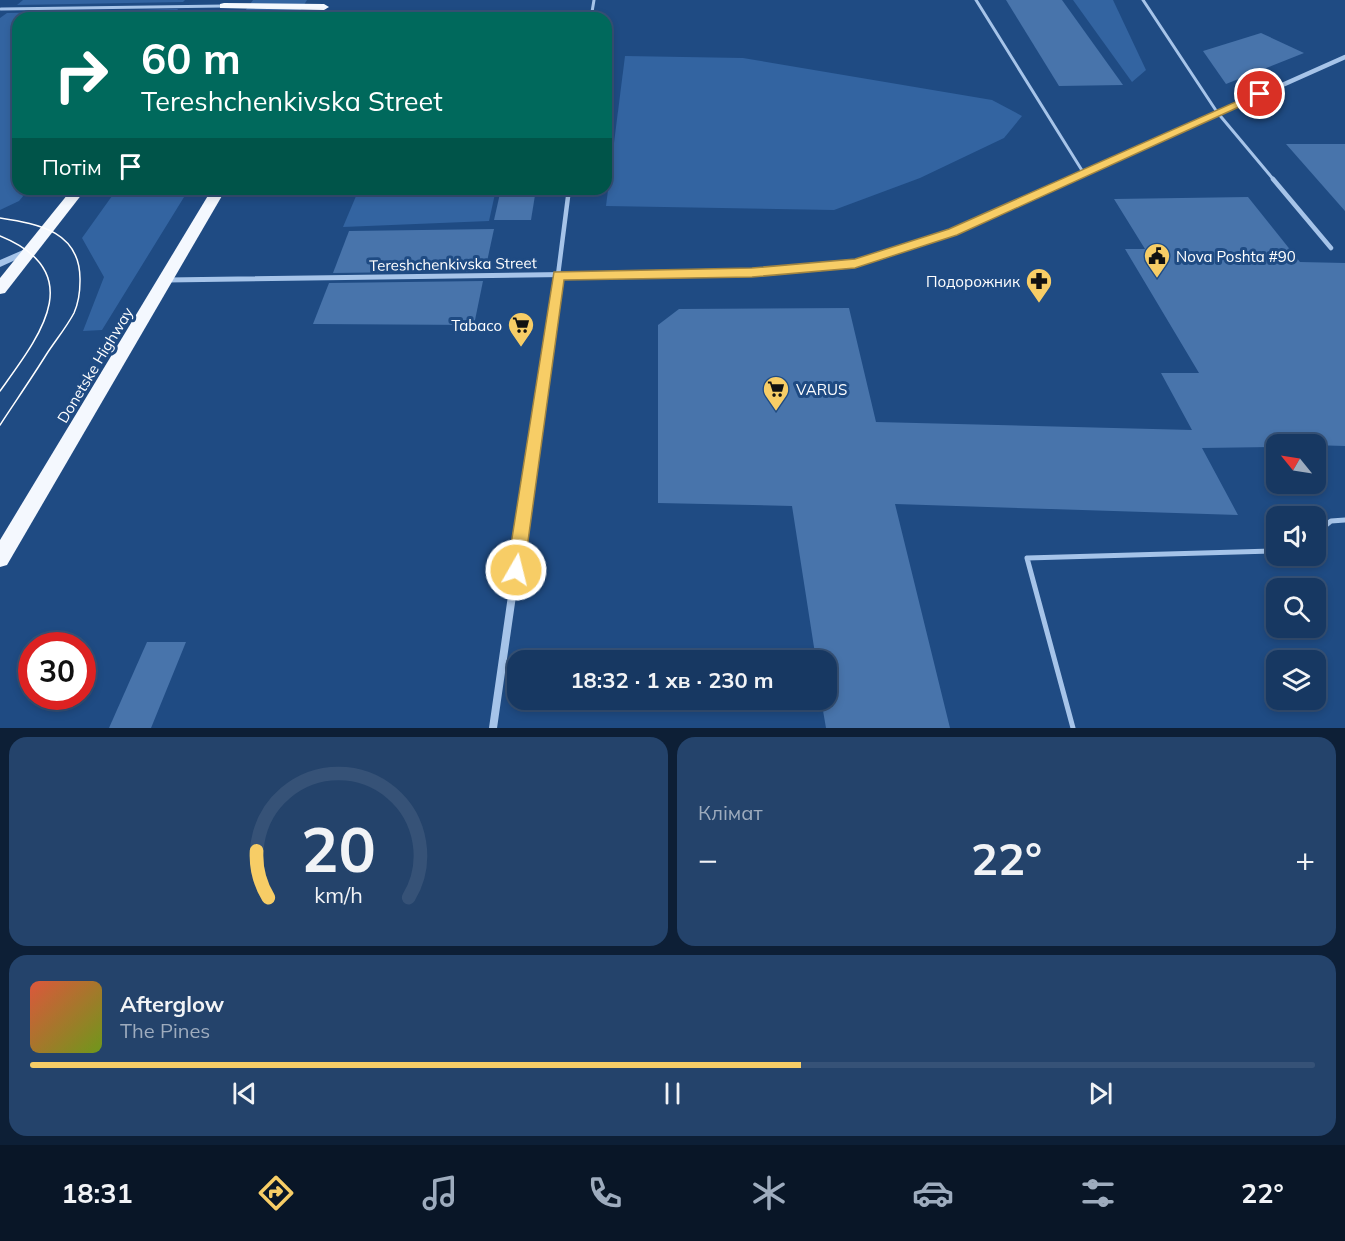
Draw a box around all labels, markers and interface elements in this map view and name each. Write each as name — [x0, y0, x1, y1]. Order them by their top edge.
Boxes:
text: 60 m — [141, 32, 241, 85]
icon: right — [42, 36, 120, 114]
pin — [1234, 68, 1285, 119]
icon: arrive — [1243, 77, 1276, 110]
text: Tereshchenkivska Street — [141, 84, 443, 118]
icon: arrive — [114, 150, 147, 183]
text: Потім — [42, 153, 102, 181]
public building icon: Nova Poshta #90 — [1142, 241, 1172, 279]
place label: Nova Poshta #90 — [1176, 247, 1296, 266]
street label: Tereshchenkivska Street — [369, 253, 537, 275]
pharmacy icon: Подорожник — [1024, 266, 1054, 304]
place label: Подорожник — [926, 272, 1021, 291]
street label: Donetske Highway — [53, 304, 137, 426]
supermarket icon: Tabaco — [506, 310, 536, 348]
place label: Tabaco — [451, 316, 502, 335]
supermarket icon: VARUS — [761, 374, 791, 412]
place label: VARUS — [796, 380, 847, 399]
north arrow — [1266, 434, 1326, 494]
map controls — [1266, 434, 1326, 710]
button: sound — [1266, 506, 1326, 566]
position arrow — [484, 538, 548, 602]
button: search — [1266, 578, 1326, 638]
speed limit sign: 30 — [18, 632, 96, 710]
button: layers — [1266, 650, 1326, 710]
text: 18:32 · 1 хв · 230 m — [570, 666, 774, 694]
text: Клімат — [698, 800, 763, 825]
text: 20 — [301, 809, 376, 888]
text: 22° — [971, 830, 1042, 886]
text: − — [698, 838, 718, 879]
text: + — [1295, 838, 1315, 879]
text: km/h — [314, 882, 363, 909]
text: Afterglow — [120, 990, 224, 1018]
text: The Pines — [120, 1018, 210, 1043]
icon: previous — [228, 1077, 261, 1110]
icon: pause — [656, 1077, 689, 1110]
icon: next — [1084, 1077, 1117, 1110]
icon: directions — [255, 1172, 297, 1214]
icon: music — [419, 1172, 461, 1214]
icon: phone — [584, 1172, 626, 1214]
icon: climate — [748, 1172, 790, 1214]
icon: car — [912, 1172, 954, 1214]
icon: filters — [1077, 1172, 1119, 1214]
text: 18:31 — [61, 1176, 133, 1210]
text: 22° — [1241, 1176, 1284, 1210]

